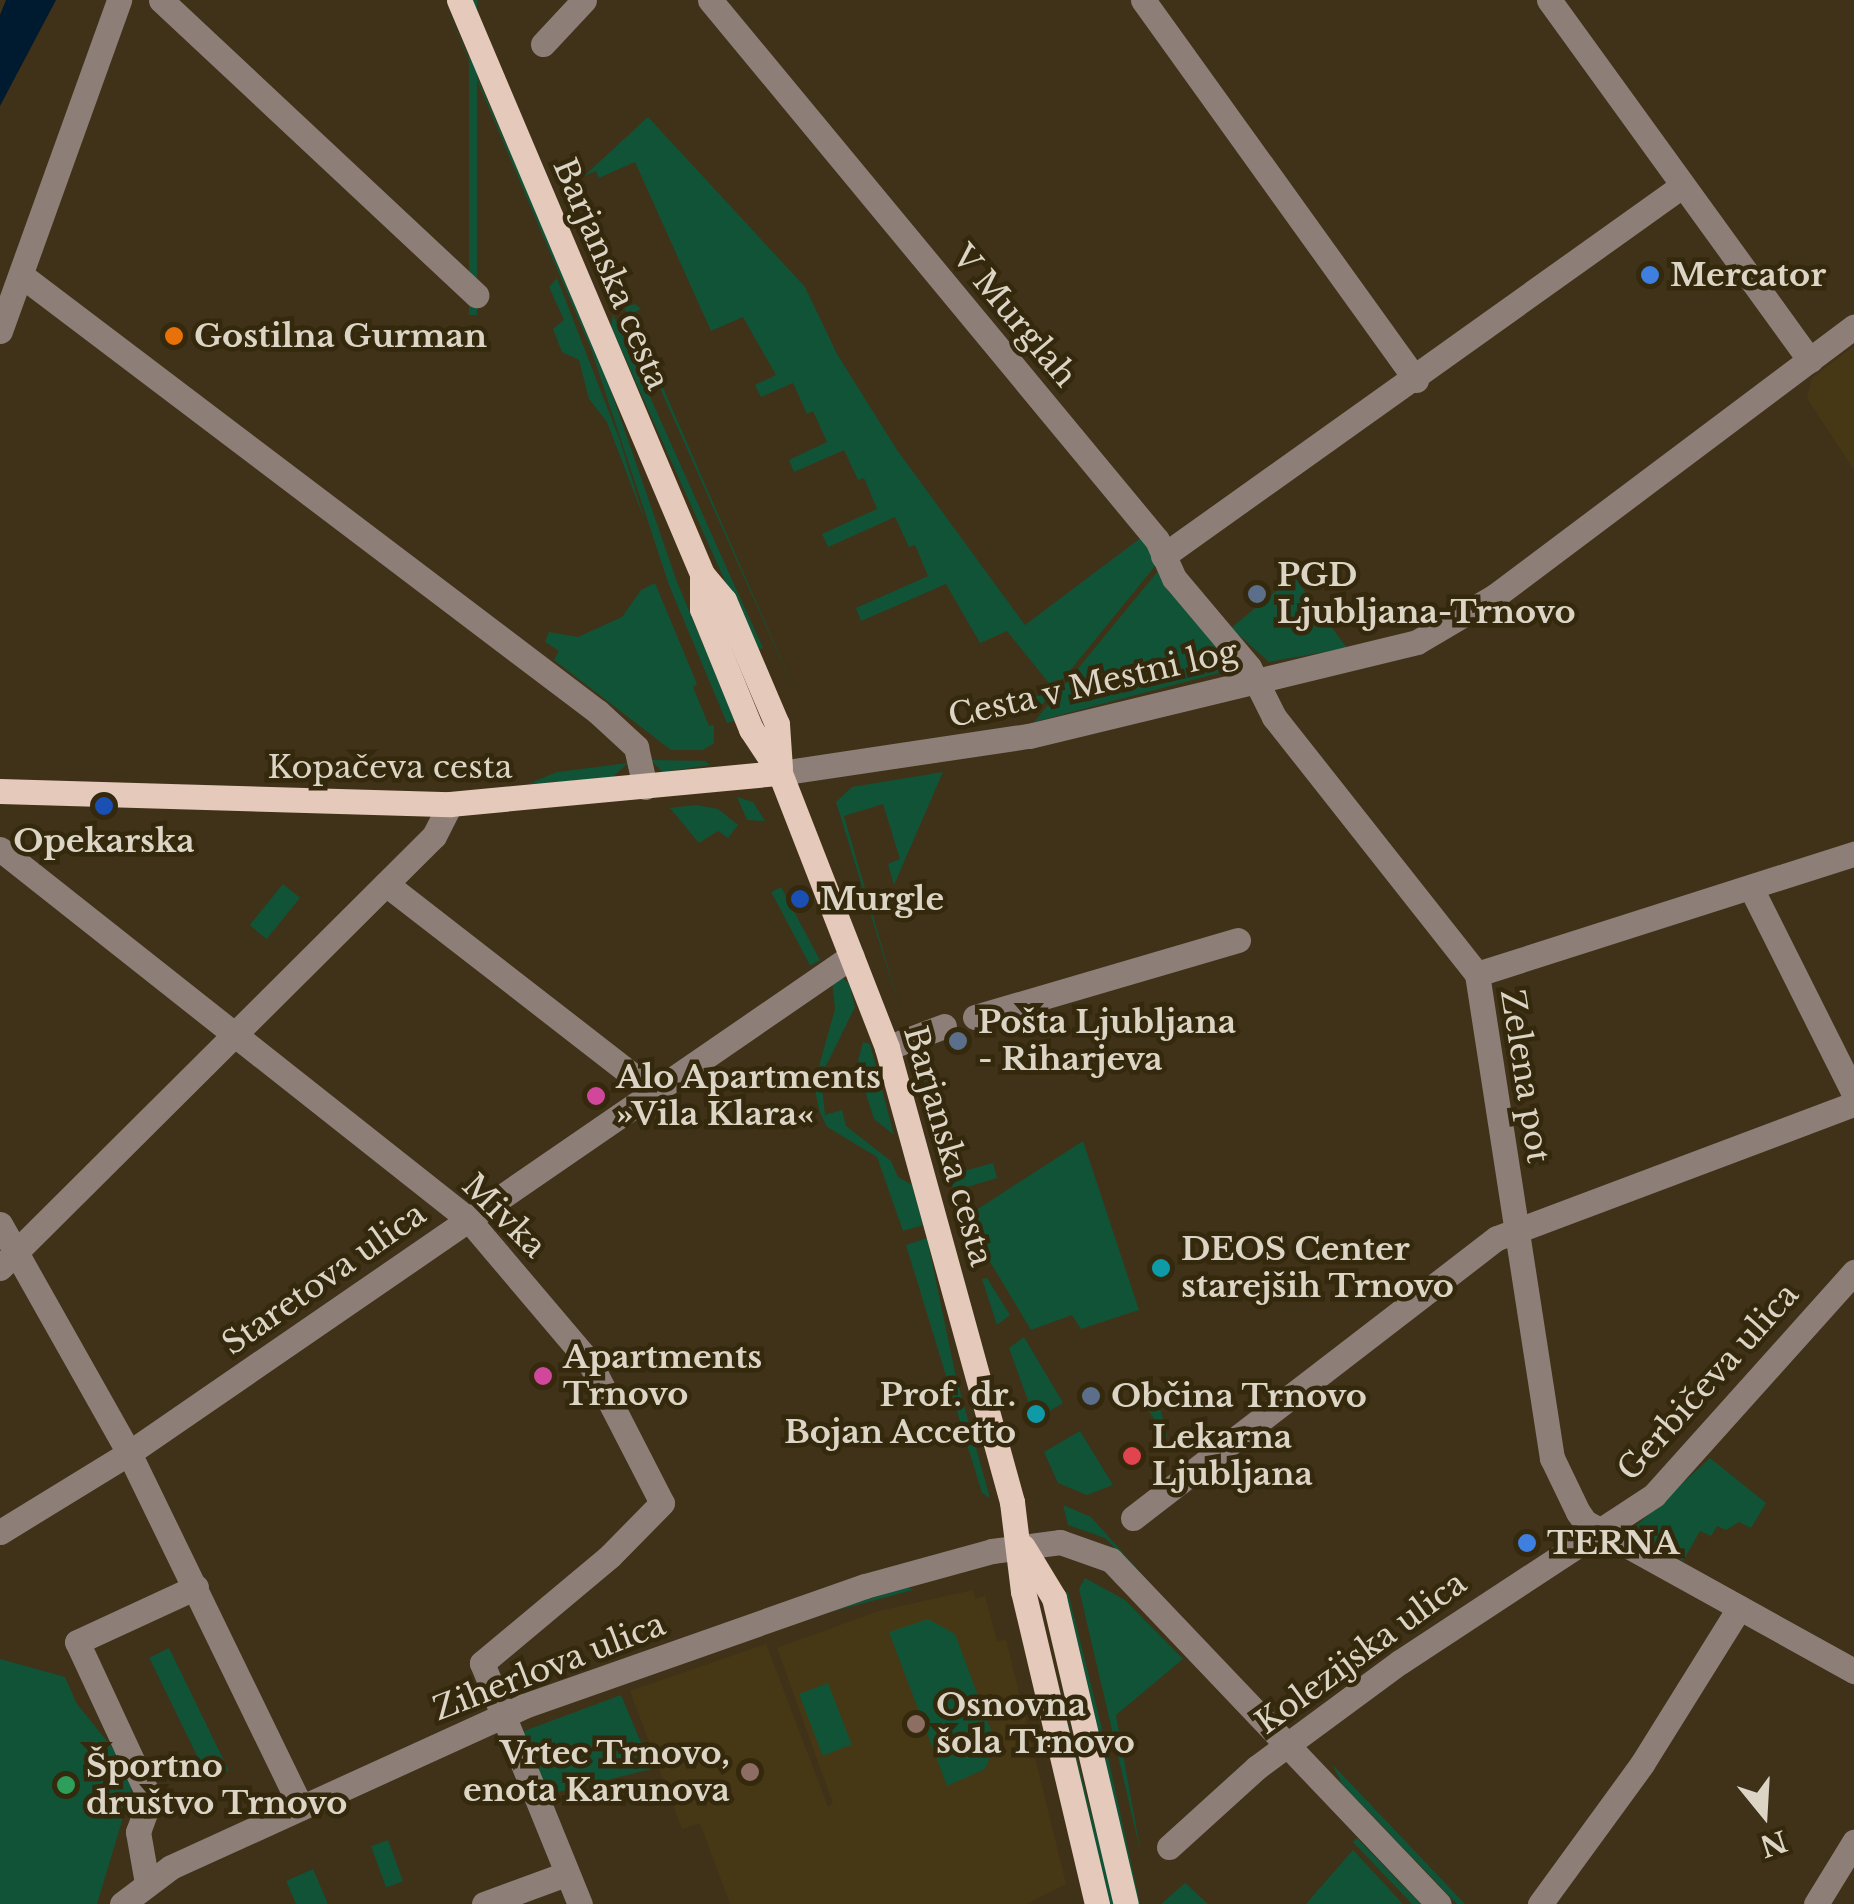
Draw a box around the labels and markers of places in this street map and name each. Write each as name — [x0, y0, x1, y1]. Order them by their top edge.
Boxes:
place label: Mercator — [1670, 256, 1826, 294]
marker: Mercator — [1639, 264, 1661, 286]
place label: Gostilna Gurman — [194, 317, 487, 355]
marker: Gostilna Gurman — [163, 325, 185, 347]
place label: PGD Ljubljana-Trnovo — [1277, 557, 1576, 632]
marker: PGD Ljubljana-Trnovo — [1246, 583, 1268, 605]
marker: Opekarska — [93, 795, 115, 817]
place label: Opekarska — [13, 822, 195, 860]
place label: Murgle — [820, 880, 944, 918]
marker: Murgle — [789, 888, 811, 910]
place label: Pošta Ljubljana - Riharjeva — [978, 1004, 1236, 1079]
marker: Pošta Ljubljana - Riharjeva — [947, 1030, 969, 1052]
place label: Alo Apartments »Vila Klara« — [616, 1059, 882, 1134]
marker: Alo Apartments »Vila Klara« — [585, 1085, 607, 1107]
place label: DEOS Center starejših Trnovo — [1181, 1231, 1455, 1306]
marker: DEOS Center starejših Trnovo — [1150, 1257, 1172, 1279]
place label: Apartments Trnovo — [563, 1339, 762, 1414]
marker: Apartments Trnovo — [532, 1365, 554, 1387]
place label: Prof. dr. Bojan Accetto — [783, 1377, 1016, 1452]
place label: Občina Trnovo — [1111, 1377, 1368, 1415]
marker: Občina Trnovo — [1080, 1385, 1102, 1407]
marker: Prof. dr. Bojan Accetto — [1025, 1403, 1047, 1425]
place label: Lekarna Ljubljana — [1152, 1419, 1313, 1494]
marker: Lekarna Ljubljana — [1121, 1445, 1143, 1467]
place label: TERNA — [1547, 1524, 1680, 1562]
marker: TERNA — [1516, 1532, 1538, 1554]
place label: Osnovna šola Trnovo — [936, 1687, 1136, 1762]
marker: Osnovna šola Trnovo — [905, 1713, 927, 1735]
place label: Vrtec Trnovo, enota Karunova — [463, 1735, 730, 1810]
place label: Športno društvo Trnovo — [86, 1748, 348, 1823]
marker: Vrtec Trnovo, enota Karunova — [739, 1761, 761, 1783]
marker: Športno društvo Trnovo — [55, 1774, 77, 1796]

